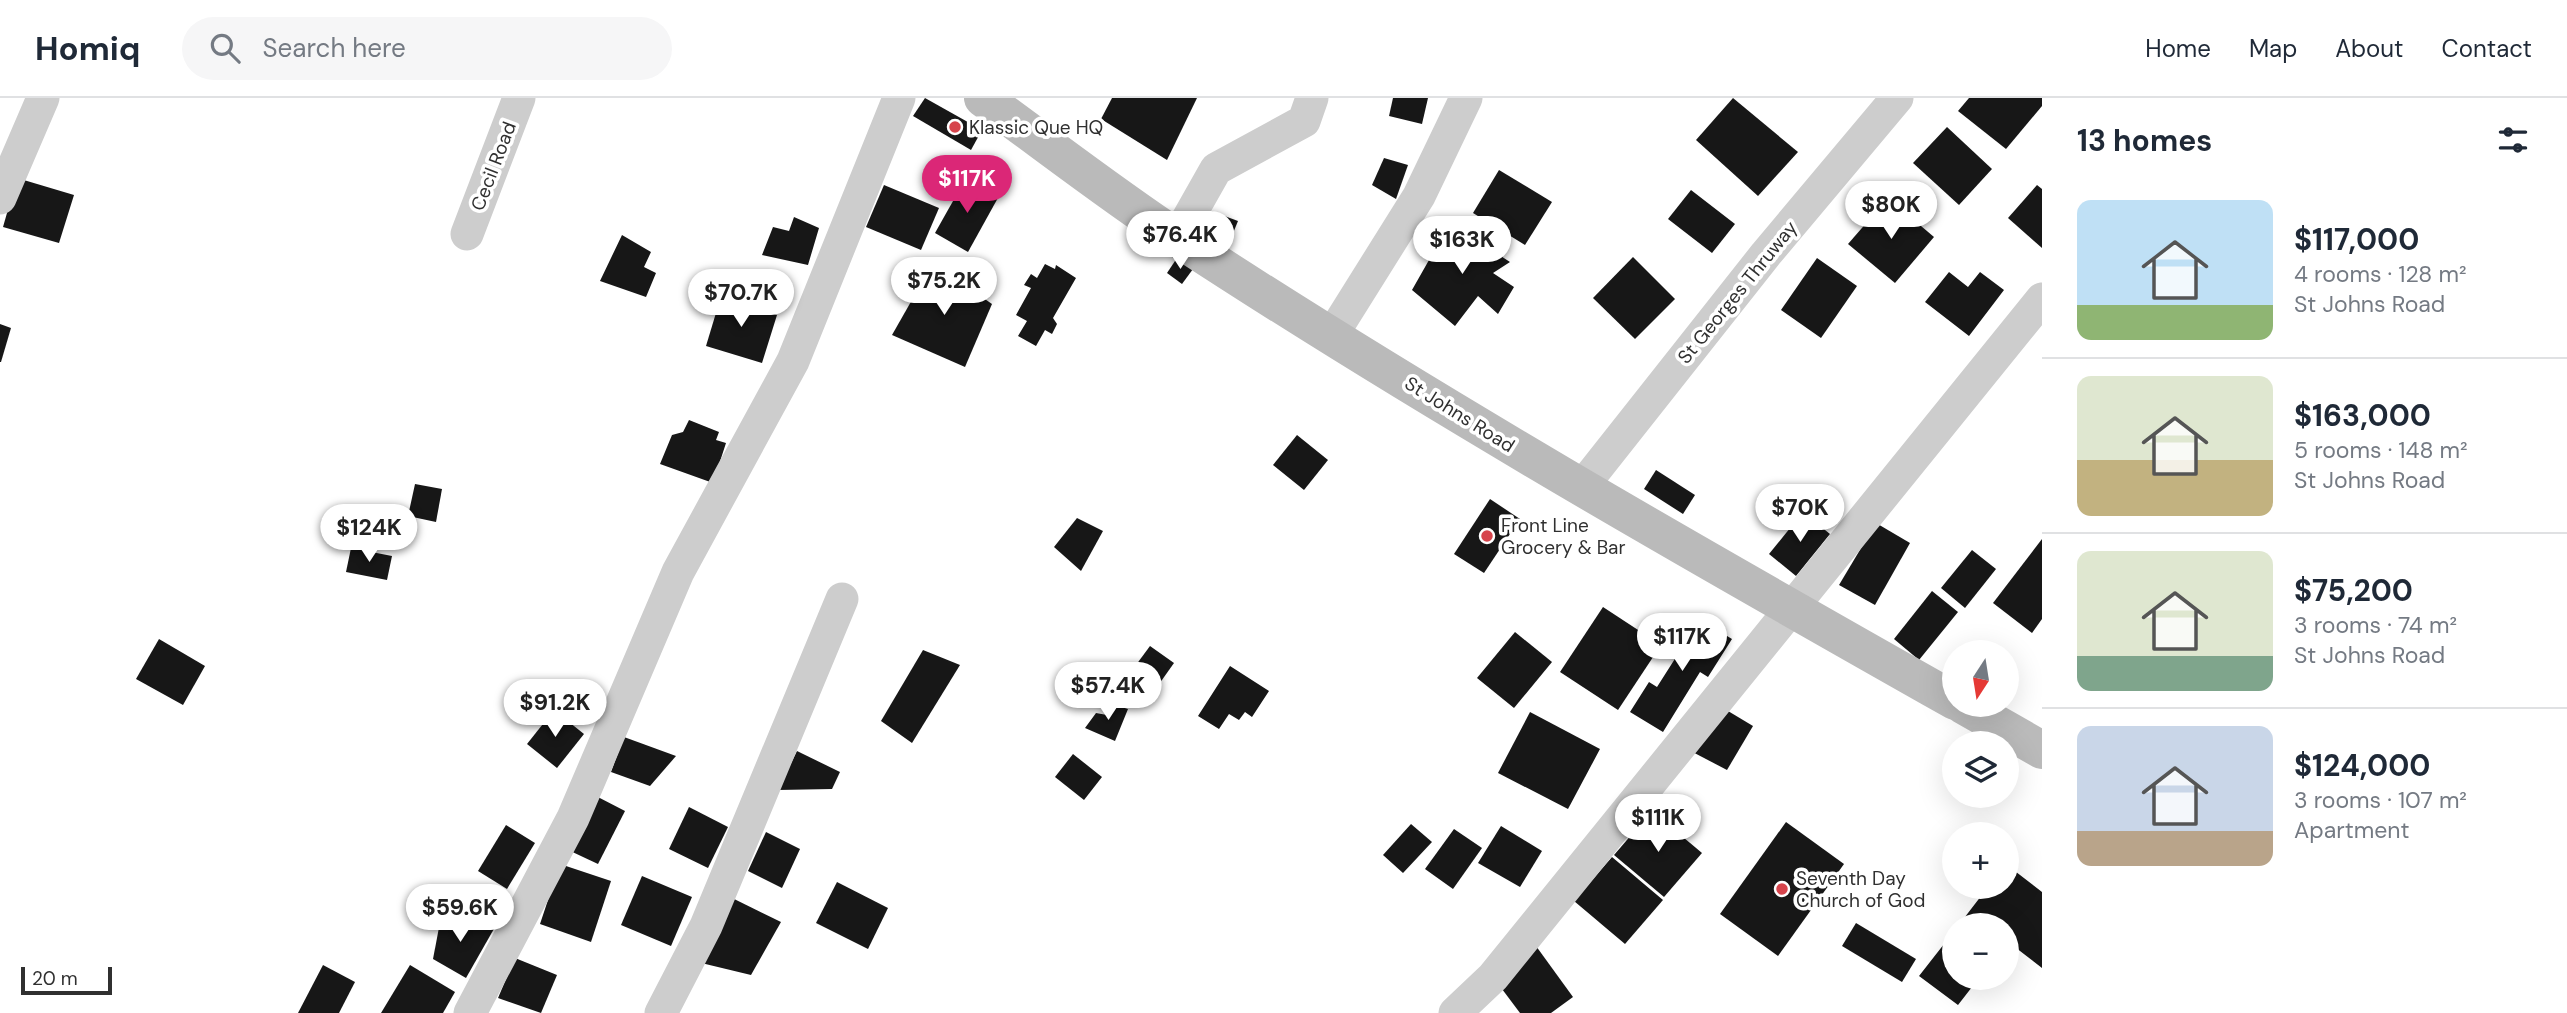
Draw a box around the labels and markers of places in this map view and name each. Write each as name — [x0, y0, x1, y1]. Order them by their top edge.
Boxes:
place label: Klassic Que HQ — [969, 115, 1103, 140]
marker: Klassic Que HQ — [947, 119, 963, 135]
pin: $117K — [918, 156, 1016, 215]
pin: $80K — [1850, 181, 1932, 241]
pin: $76.4K — [1123, 212, 1237, 271]
pin: $163K — [1413, 216, 1511, 276]
pin: $75.2K — [887, 258, 1001, 317]
pin: $70.7K — [684, 270, 798, 329]
pin: $70K — [1759, 484, 1841, 544]
pin: $124K — [320, 504, 418, 564]
place label: Front Line Grocery & Bar — [1501, 513, 1625, 560]
marker: Front Line Grocery & Bar — [1479, 528, 1495, 544]
pin: $117K — [1633, 614, 1731, 673]
pin: $57.4K — [1051, 662, 1165, 722]
pin: $91.2K — [498, 680, 612, 739]
pin: $111K — [1609, 794, 1707, 854]
place label: Seventh Day Church of God — [1796, 866, 1925, 913]
marker: Seventh Day Church of God — [1774, 881, 1790, 897]
pin: $59.6K — [403, 884, 517, 944]

